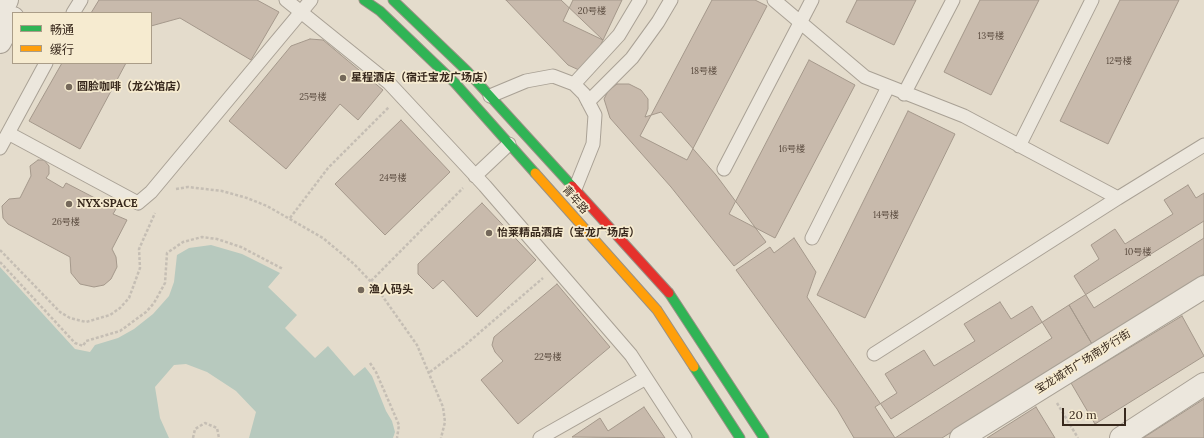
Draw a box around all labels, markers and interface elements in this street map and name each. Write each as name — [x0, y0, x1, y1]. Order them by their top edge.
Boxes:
house number: 20号楼 — [578, 6, 606, 16]
legend — [12, 12, 152, 64]
text: 畅通 — [50, 22, 74, 37]
house number: 13号楼 — [978, 31, 1004, 41]
text: 缓行 — [50, 42, 74, 57]
house number: 12号楼 — [1106, 56, 1132, 66]
house number: 18号楼 — [691, 66, 717, 76]
place label: 星程酒店（宿迁宝龙广场店） — [351, 71, 494, 85]
marker: 星程酒店（宿迁宝龙广场店） — [338, 73, 348, 83]
place label: 圆脸咖啡（龙公馆店） — [77, 80, 187, 94]
marker: 圆脸咖啡（龙公馆店） — [64, 82, 74, 92]
house number: 25号楼 — [299, 92, 327, 102]
house number: 16号楼 — [779, 144, 805, 154]
house number: 24号楼 — [379, 173, 407, 183]
street label: 青年路 — [559, 183, 591, 217]
place label: NYX·SPACE — [77, 197, 138, 211]
marker: NYX·SPACE — [64, 199, 74, 209]
house number: 14号楼 — [873, 210, 899, 220]
house number: 26号楼 — [52, 217, 80, 227]
place label: 怡莱精品酒店（宝龙广场店） — [497, 226, 640, 240]
marker: 怡莱精品酒店（宝龙广场店） — [484, 228, 494, 238]
house number: 10号楼 — [1125, 247, 1151, 257]
place label: 渔人码头 — [369, 283, 413, 297]
marker: 渔人码头 — [356, 285, 366, 295]
street label: 宝龙城市广场南步行街 — [1033, 327, 1133, 397]
house number: 22号楼 — [534, 352, 562, 362]
scale bar — [1064, 400, 1128, 426]
text: 20 m — [1069, 407, 1097, 422]

